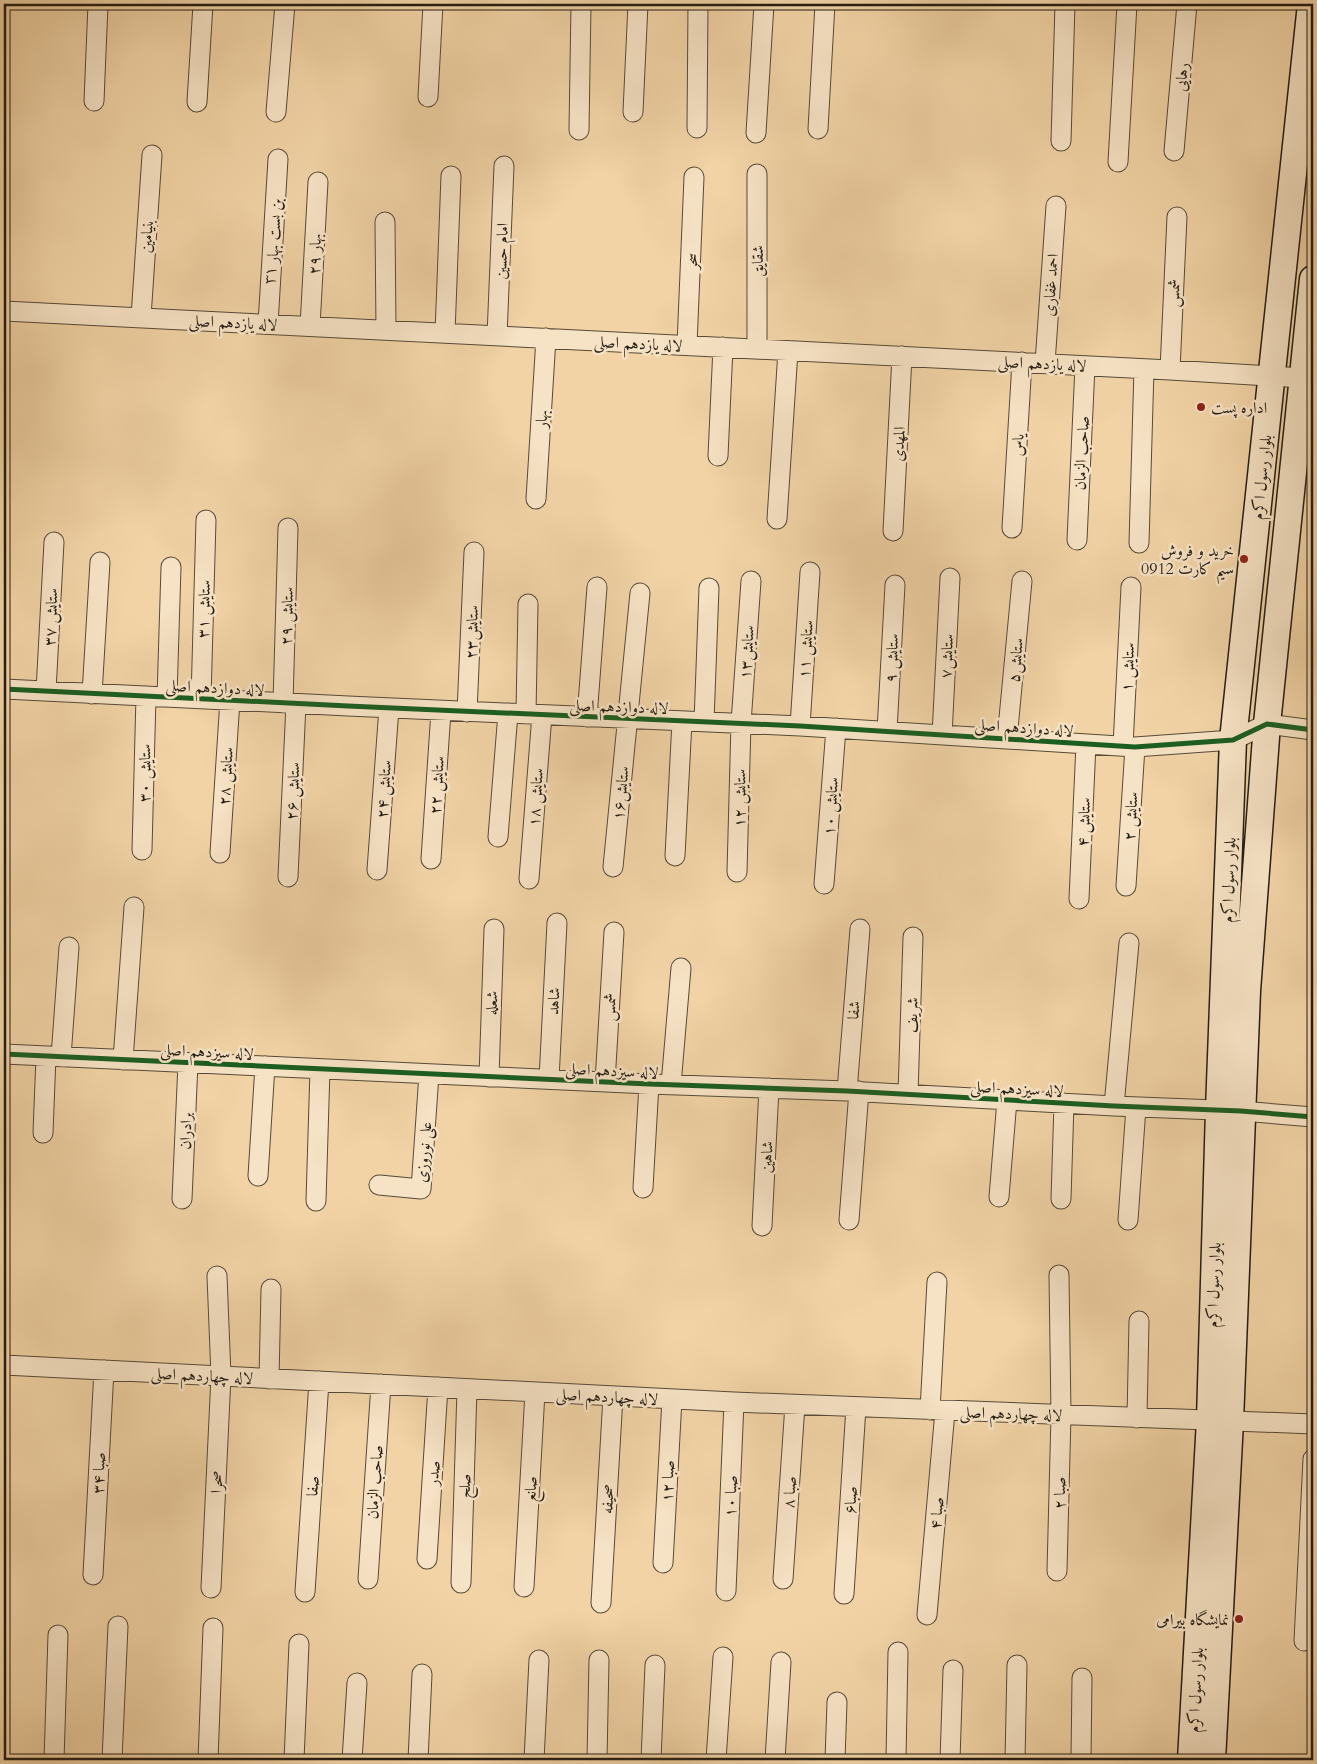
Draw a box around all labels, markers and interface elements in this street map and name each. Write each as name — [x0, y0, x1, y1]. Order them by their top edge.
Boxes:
street label: رهایی — [1170, 62, 1194, 93]
street label: بن بست بهار ٣١ — [260, 198, 288, 285]
street label: بنیامین — [135, 219, 159, 254]
street label: امام حسین — [490, 222, 517, 280]
street label: بهار ۲۹ — [303, 233, 327, 275]
street label: شقایق — [747, 245, 769, 277]
street label: سحر — [681, 252, 703, 272]
street label: احمد غفاری — [1038, 253, 1064, 317]
street label: شمس — [1162, 278, 1186, 308]
street label: لاله یازدهم اصلی — [188, 310, 278, 340]
street label: لاله یازدهم اصلی — [593, 331, 683, 361]
street label: لاله یازدهم اصلی — [997, 351, 1087, 381]
place label: اداره پست — [1211, 397, 1267, 419]
marker: اداره پست — [1195, 401, 1207, 413]
street label: بهار — [530, 409, 553, 431]
street label: صاحب الزمان — [1069, 415, 1095, 491]
street label: المهدی — [887, 426, 911, 462]
street label: یاس — [1006, 432, 1030, 457]
street label: بلوار رسول اکرم — [1247, 433, 1280, 521]
place label: خرید و فروش سیم کارت 0912 — [1141, 540, 1234, 585]
marker: خرید و فروش سیم کارت 0912 — [1238, 553, 1250, 565]
street label: ستایش ۳۱ — [192, 579, 216, 639]
street label: ستایش ۲۹ — [275, 586, 299, 646]
street label: ستایش ۳۷ — [38, 587, 64, 647]
street label: ستایش۲۳ — [460, 605, 484, 660]
street label: ستایش ۱۱ — [793, 619, 819, 679]
street label: ستایش۱۳ — [734, 624, 760, 680]
street label: ستایش ۹ — [880, 633, 904, 683]
street label: ستایش۷ — [935, 633, 959, 679]
street label: ستایش۵ — [1003, 637, 1029, 683]
street label: ستایش ۱ — [1116, 642, 1140, 692]
street label: لاله دوازدهم اصلی — [165, 674, 265, 706]
street label: لاله دوازدهم اصلی — [569, 694, 669, 724]
street label: لاله دوازدهم اصلی — [973, 714, 1074, 746]
street label: ستایش ۳۰ — [133, 744, 157, 802]
street label: ستایش ۲۸ — [213, 746, 239, 806]
street label: ستایش ۲۲ — [424, 755, 450, 815]
street label: ستایش ۲۴ — [371, 759, 397, 819]
street label: ستایش ۲۶ — [280, 761, 306, 821]
street label: ستایش۱۶ — [607, 765, 635, 821]
street label: ستایش ۱۸ — [523, 767, 549, 827]
street label: ستایش ۱۲ — [728, 769, 752, 827]
street label: ستایش ۱۰ — [818, 776, 844, 836]
street label: ستایش ۲ — [1118, 791, 1144, 841]
street label: ستایش ۴ — [1072, 797, 1096, 847]
street label: بلوار رسول اکرم — [1217, 837, 1244, 923]
street label: شاهد — [542, 987, 566, 1015]
street label: شعله — [481, 990, 503, 1016]
street label: شمس — [598, 992, 622, 1022]
street label: شریف — [900, 997, 924, 1033]
street label: شفا — [842, 1000, 866, 1020]
street label: لاله سیزدهم اصلی — [159, 1039, 254, 1069]
street label: لاله سیزدهم اصلی — [564, 1058, 659, 1088]
street label: لاله سیزدهم اصلی — [969, 1076, 1064, 1106]
street label: برادران — [174, 1112, 198, 1150]
street label: علی نوروزی — [410, 1121, 438, 1183]
street label: شاهین — [755, 1140, 779, 1174]
street label: بلوار رسول اکرم — [1202, 1242, 1229, 1328]
street label: لاله چهاردهم اصلی — [150, 1362, 254, 1394]
street label: لاله چهاردهم اصلی — [555, 1383, 659, 1415]
street label: لاله چهاردهم اصلی — [959, 1401, 1063, 1431]
street label: صاحب الزمان — [361, 1444, 389, 1520]
street label: صبا ۳۴ — [87, 1452, 111, 1494]
street label: صدر — [422, 1460, 446, 1488]
street label: صبا ۱۲ — [656, 1460, 680, 1502]
street label: صحرا — [206, 1470, 228, 1494]
street label: صلح — [454, 1473, 479, 1499]
street label: صفا — [301, 1475, 325, 1497]
street label: صبا ۱۰ — [719, 1475, 743, 1517]
street label: صبا ۸ — [778, 1475, 802, 1509]
street label: صانع — [519, 1476, 547, 1503]
street label: صبا ۲ — [1049, 1477, 1071, 1509]
street label: صحیفه — [596, 1484, 620, 1515]
street label: صبا۶ — [839, 1485, 863, 1515]
street label: صبا ۴ — [925, 1496, 949, 1530]
place label: نمایشگاه بیرامی — [1156, 1609, 1229, 1631]
marker: نمایشگاه بیرامی — [1233, 1613, 1245, 1625]
street label: بلوار رسول اکرم — [1183, 1647, 1212, 1733]

